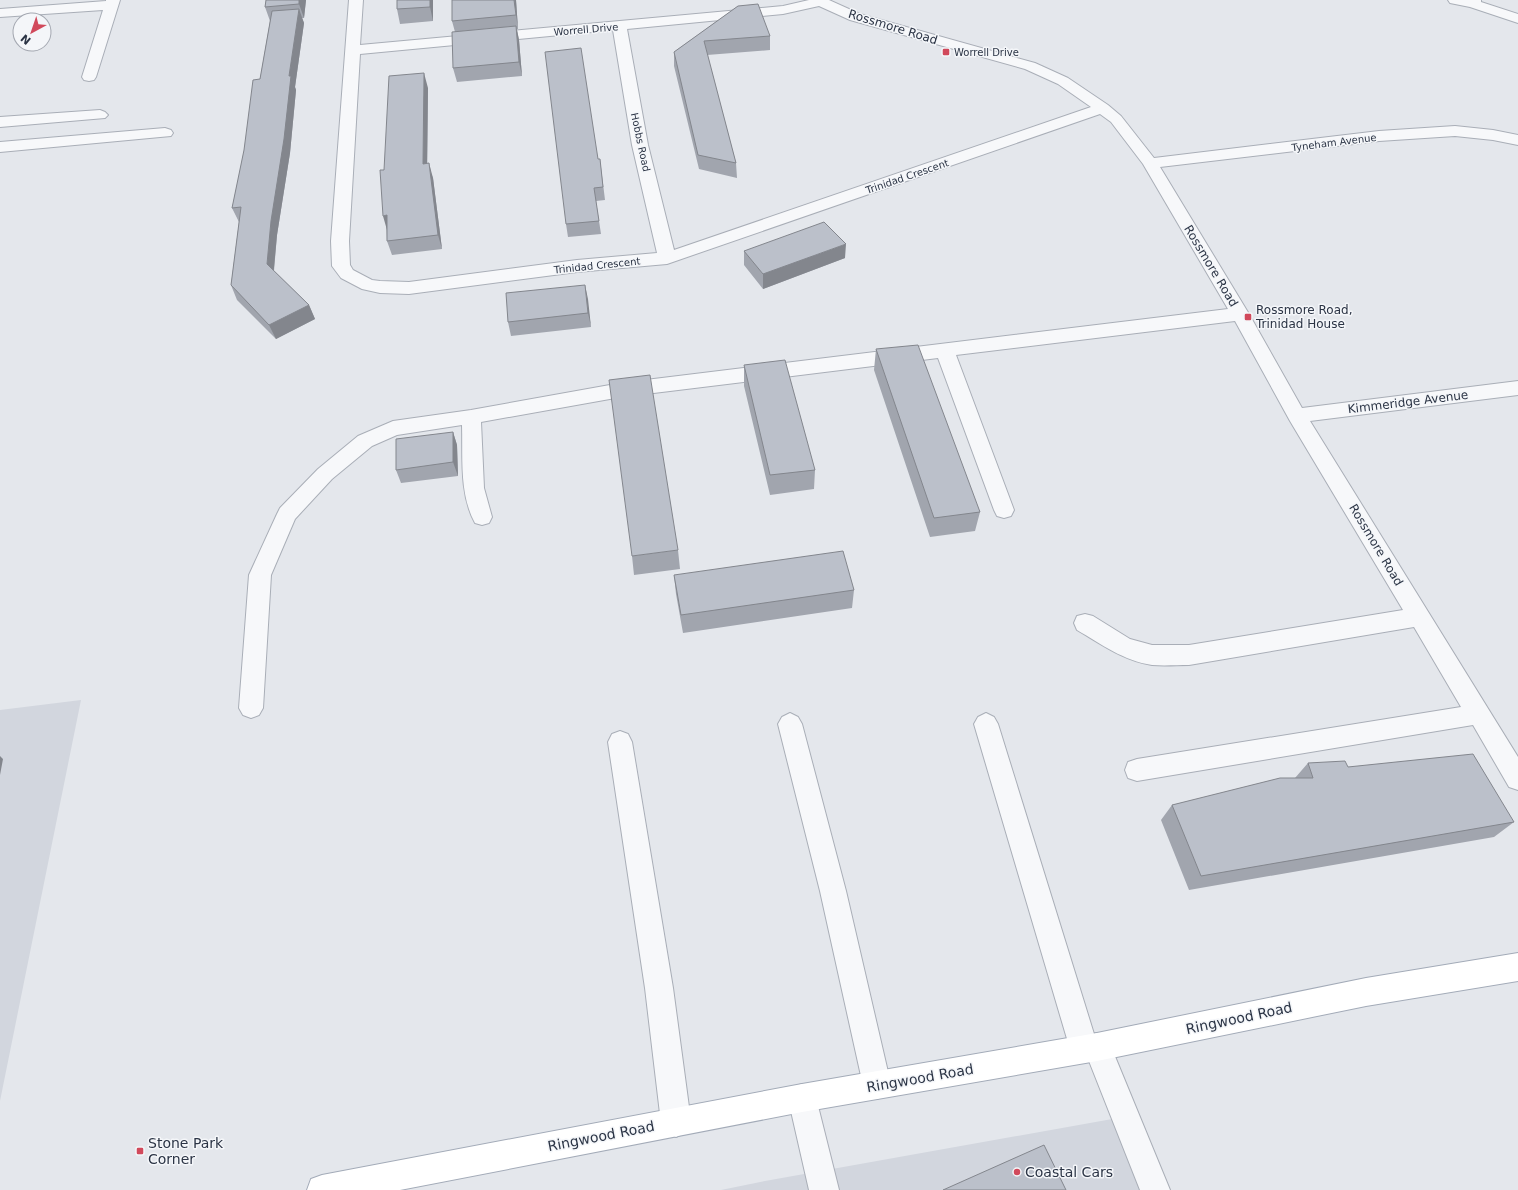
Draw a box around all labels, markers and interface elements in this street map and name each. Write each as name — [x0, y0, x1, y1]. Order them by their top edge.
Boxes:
street label: Rossmore Road — [847, 7, 939, 47]
north arrow — [12, 12, 52, 52]
street label: Worrell Drive — [553, 21, 619, 38]
text: N — [18, 31, 34, 47]
marker: Worrell Drive — [941, 47, 951, 57]
place label: Worrell Drive — [954, 47, 1019, 58]
street label: Hobbs Road — [629, 112, 652, 173]
street label: Tyneham Avenue — [1290, 132, 1377, 153]
street label: Trinidad Crescent — [863, 157, 950, 196]
street label: Rossmore Road — [1181, 223, 1241, 309]
street label: Trinidad Crescent — [552, 255, 641, 276]
place label: Rossmore Road, Trinidad House — [1255, 303, 1352, 331]
marker: Rossmore Road, Trinidad House — [1243, 312, 1253, 322]
street label: Kimmeridge Avenue — [1347, 388, 1469, 416]
street label: Rossmore Road — [1346, 502, 1406, 588]
street label: Ringwood Road — [1184, 999, 1294, 1037]
street label: Ringwood Road — [865, 1061, 975, 1095]
street label: Ringwood Road — [546, 1118, 656, 1154]
place label: Stone Park Corner — [148, 1135, 224, 1167]
marker: Stone Park Corner — [135, 1146, 145, 1156]
place label: Coastal Cars — [1025, 1164, 1113, 1180]
marker: Coastal Cars — [1012, 1167, 1022, 1177]

